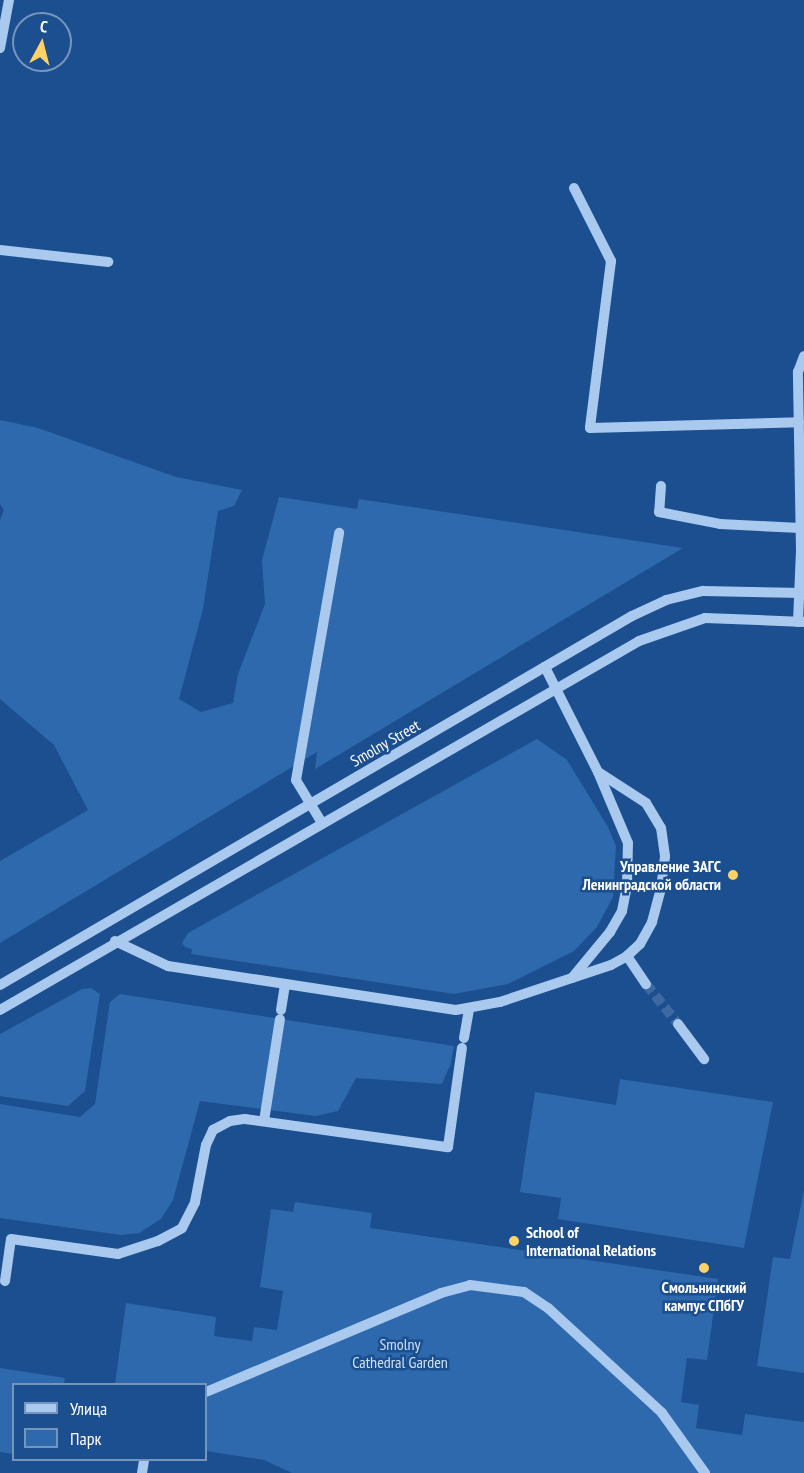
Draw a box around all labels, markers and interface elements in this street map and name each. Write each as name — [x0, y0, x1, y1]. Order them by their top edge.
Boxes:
north arrow — [12, 12, 72, 72]
text: С — [39, 16, 49, 36]
street label: Smolny Street — [347, 715, 423, 771]
place label: Управление ЗАГС Ленинградской области — [582, 856, 721, 894]
marker: Управление ЗАГС Ленинградской области — [726, 868, 740, 882]
place label: School of International Relations — [526, 1222, 656, 1260]
marker: School of International Relations — [507, 1234, 521, 1248]
marker: Смольнинский кампус СПбГУ — [697, 1261, 711, 1275]
place label: Смольнинский кампус СПбГУ — [662, 1277, 746, 1315]
park label: Smolny Cathedral Garden — [352, 1334, 448, 1372]
legend — [12, 1383, 207, 1461]
text: Улица — [70, 1397, 107, 1420]
text: Парк — [70, 1427, 101, 1450]

